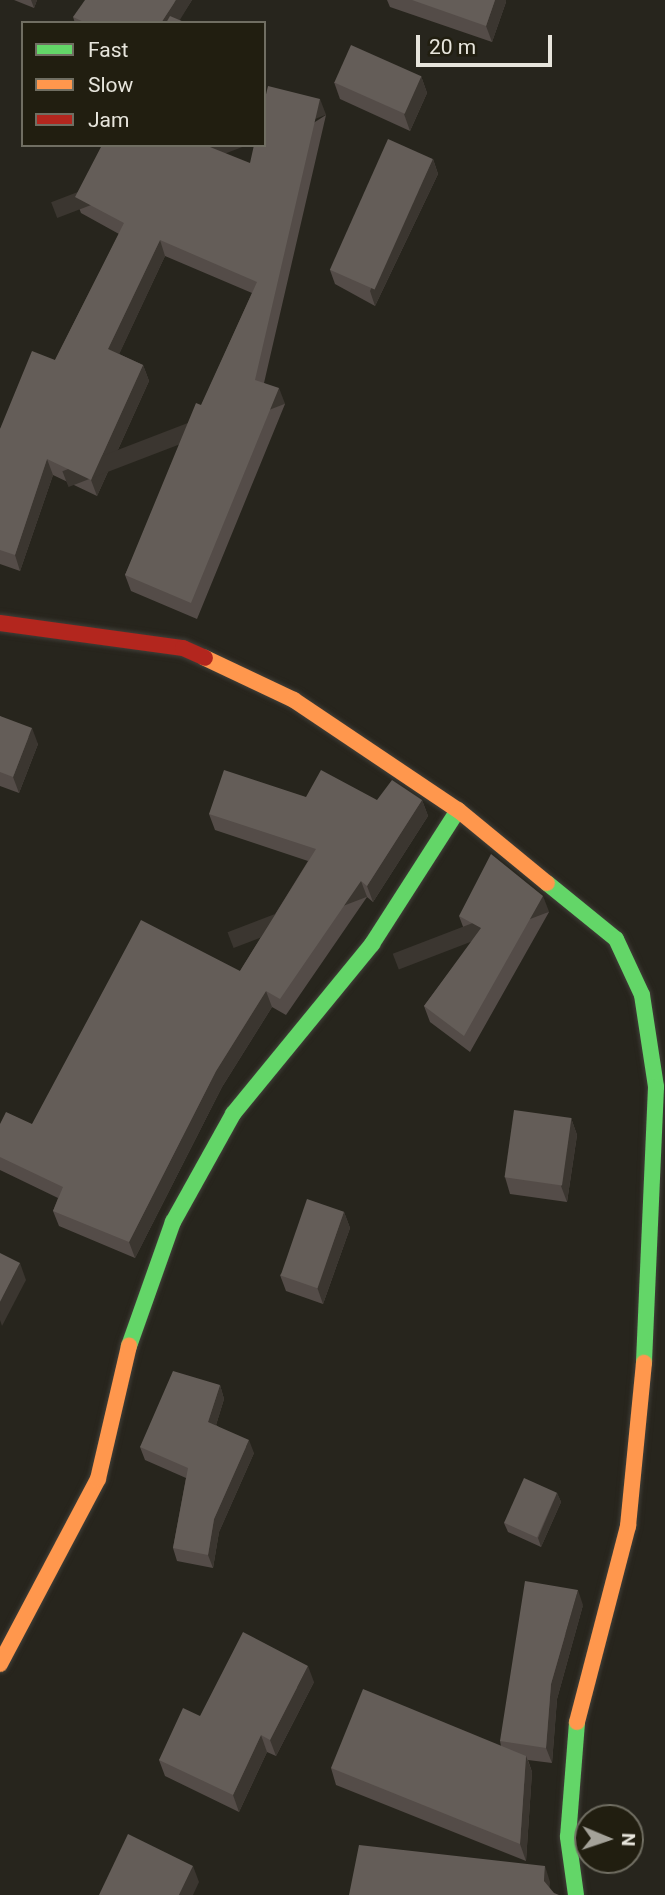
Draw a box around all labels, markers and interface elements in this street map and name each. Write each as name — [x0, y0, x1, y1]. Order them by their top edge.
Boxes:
legend — [21, 21, 266, 147]
scale bar — [420, 21, 556, 65]
text: 20 m — [429, 35, 476, 59]
text: Fast — [88, 38, 128, 62]
text: Slow — [88, 73, 133, 97]
text: Jam — [88, 108, 129, 132]
north arrow — [574, 1804, 644, 1874]
text: N — [617, 1833, 640, 1847]

